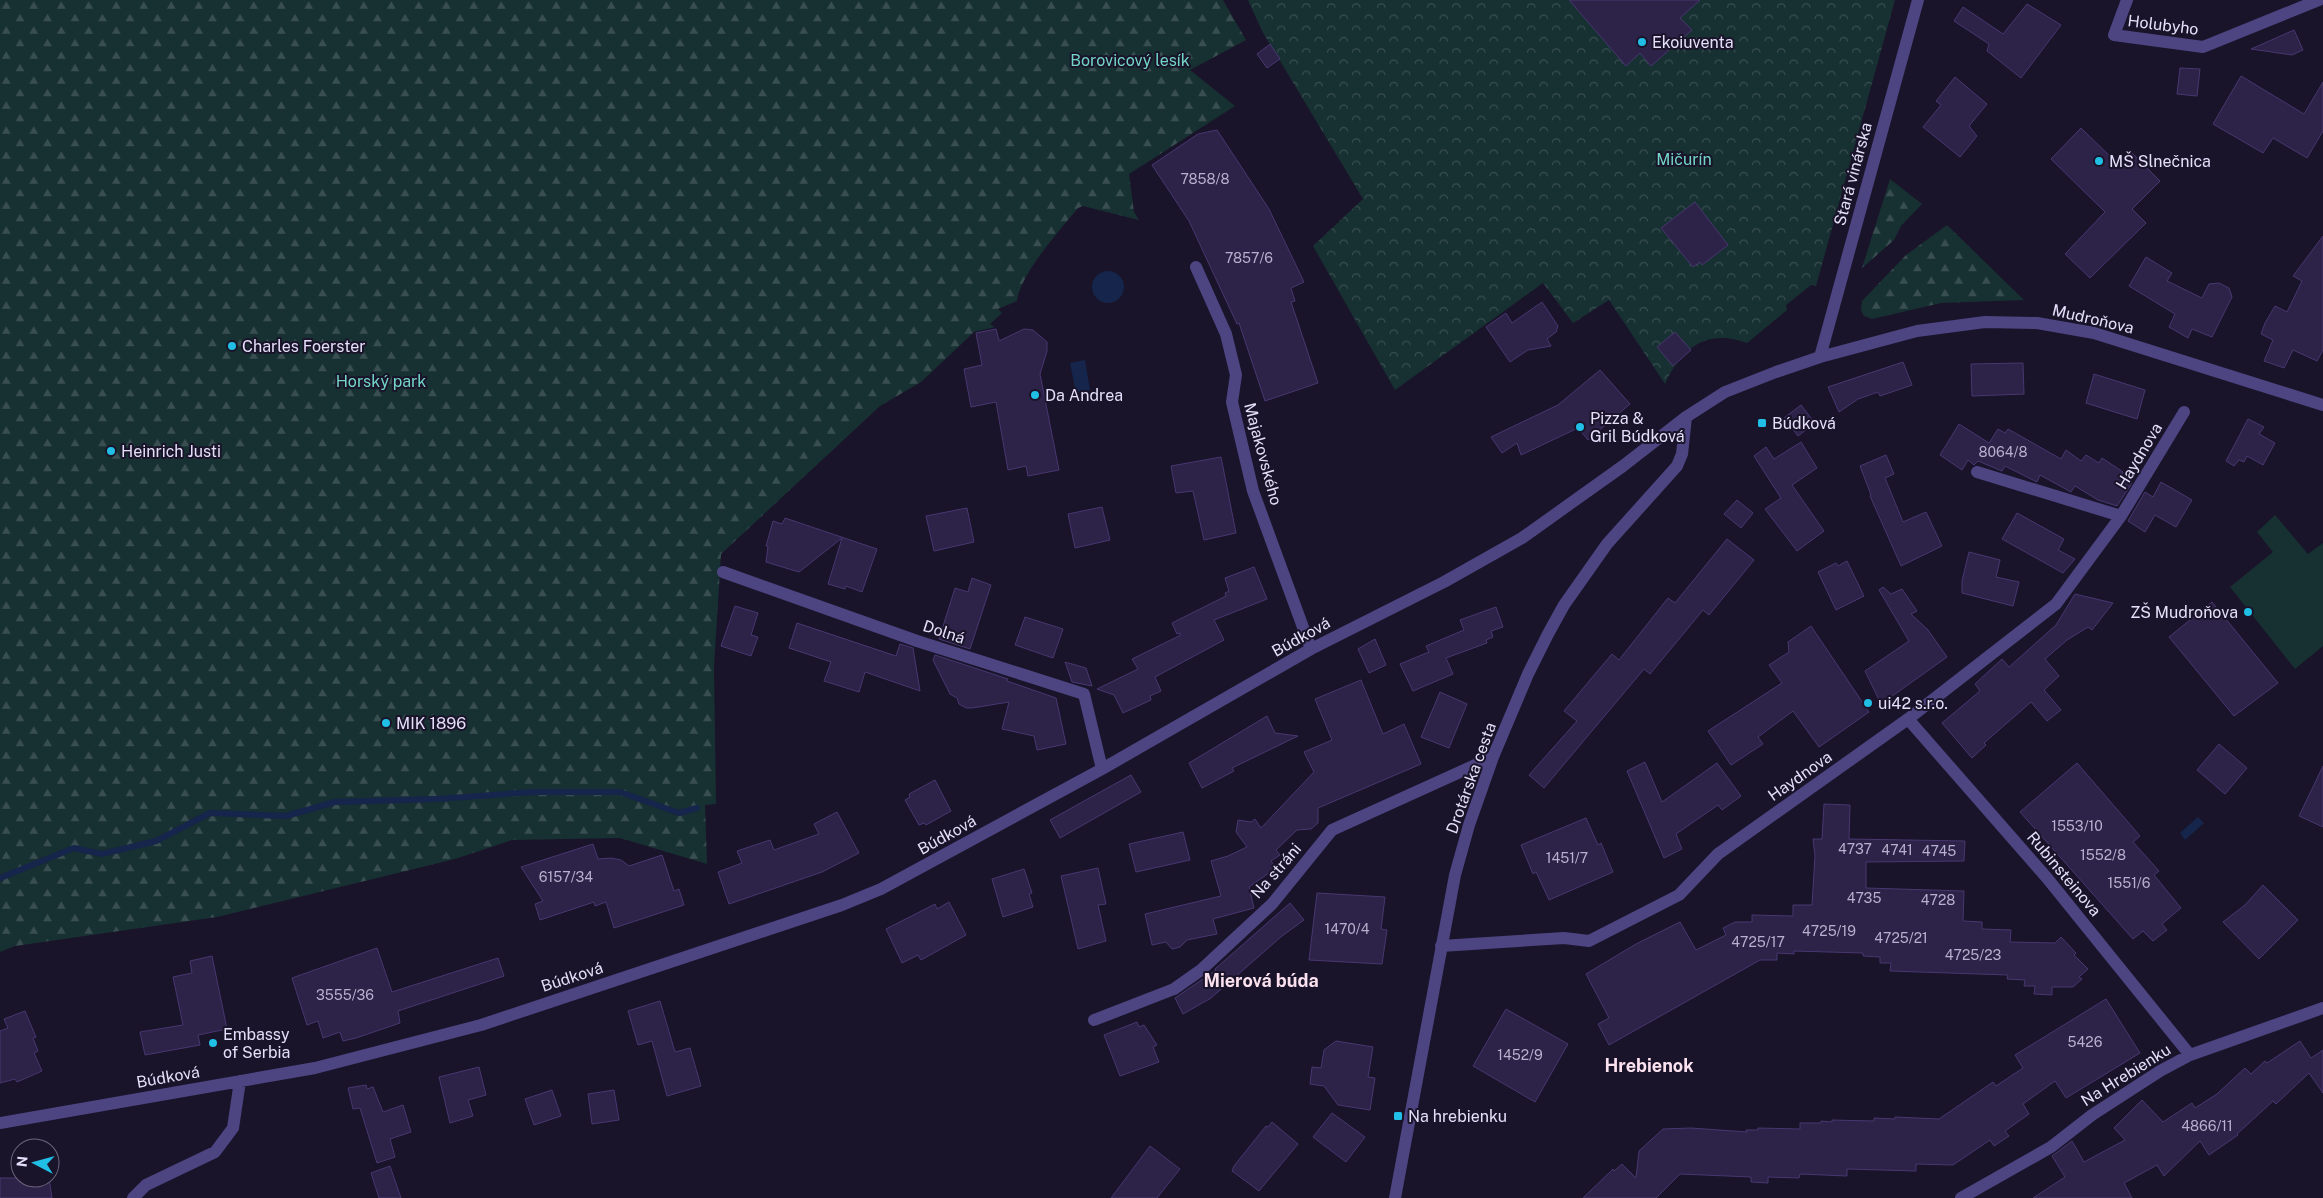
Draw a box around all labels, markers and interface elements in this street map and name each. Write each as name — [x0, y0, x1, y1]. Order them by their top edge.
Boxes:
street label: Holubyho — [2126, 11, 2200, 39]
place label: Ekoiuventa — [1652, 33, 1734, 52]
marker: Ekoiuventa — [1636, 36, 1648, 48]
park label: Borovicový lesík — [1070, 51, 1190, 70]
street label: Stará vinárska — [1830, 120, 1876, 228]
park label: Mičurín — [1656, 150, 1712, 169]
place label: MŠ Slnečnica — [2109, 151, 2211, 171]
marker: MŠ Slnečnica — [2093, 155, 2105, 167]
house number: 7858/8 — [1180, 171, 1230, 187]
house number: 7857/6 — [1225, 250, 1273, 266]
street label: Mudroňova — [2050, 300, 2136, 338]
place label: Charles Foerster — [242, 337, 366, 356]
marker: Charles Foerster — [226, 340, 238, 352]
park label: Horský park — [336, 372, 426, 391]
place label: Da Andrea — [1045, 386, 1123, 405]
marker: Da Andrea — [1029, 389, 1041, 401]
street label: Majakovského — [1240, 401, 1286, 507]
place label: Pizza & Gril Búdková — [1590, 409, 1685, 446]
place label: Búdková — [1772, 414, 1836, 433]
marker: Búdková — [1756, 417, 1768, 429]
street label: Haydnova — [2112, 420, 2166, 492]
marker: Pizza & Gril Búdková — [1574, 421, 1586, 433]
place label: Heinrich Justi — [121, 442, 221, 461]
house number: 8064/8 — [1979, 444, 2027, 460]
marker: Heinrich Justi — [105, 445, 117, 457]
place label: ZŠ Mudroňova — [2130, 602, 2238, 622]
marker: ZŠ Mudroňova — [2242, 606, 2254, 618]
street label: Búdková — [1268, 613, 1334, 661]
street label: Dolná — [921, 616, 967, 648]
place label: ui42 s.r.o. — [1878, 694, 1948, 713]
marker: ui42 s.r.o. — [1862, 697, 1874, 709]
place label: MIK 1896 — [396, 714, 466, 733]
marker: MIK 1896 — [380, 717, 392, 729]
street label: Drotárska cesta — [1442, 720, 1500, 836]
street label: Haydnova — [1764, 747, 1836, 805]
street label: Búdková — [914, 811, 980, 859]
house number: 1553/10 — [2051, 818, 2103, 834]
street label: Rubinsteinova — [2023, 828, 2105, 920]
street label: Na stráni — [1247, 840, 1305, 902]
house number: 4737 — [1838, 841, 1872, 857]
house number: 4741 — [1881, 842, 1913, 858]
house number: 4745 — [1922, 843, 1956, 859]
house number: 1552/8 — [2080, 847, 2126, 863]
house number: 1451/7 — [1546, 850, 1588, 866]
house number: 6157/34 — [539, 869, 593, 885]
house number: 1551/6 — [2108, 875, 2151, 891]
house number: 4735 — [1847, 890, 1881, 906]
house number: 4728 — [1921, 892, 1955, 908]
house number: 1470/4 — [1325, 921, 1370, 937]
house number: 4725/19 — [1802, 923, 1856, 939]
house number: 4725/21 — [1874, 930, 1928, 946]
house number: 4725/17 — [1731, 934, 1785, 950]
house number: 4725/23 — [1945, 947, 2002, 963]
street label: Búdková — [539, 958, 605, 996]
district label: Mierová búda — [1203, 970, 1319, 991]
house number: 3555/36 — [316, 987, 374, 1003]
place label: Embassy of Serbia — [223, 1025, 290, 1062]
house number: 5426 — [2068, 1034, 2103, 1050]
marker: Embassy of Serbia — [207, 1037, 219, 1049]
street label: Na Hrebienku — [2078, 1040, 2174, 1110]
house number: 1452/9 — [1497, 1047, 1543, 1063]
district label: Hrebienok — [1604, 1055, 1694, 1076]
street label: Búdková — [135, 1062, 201, 1092]
place label: Na hrebienku — [1408, 1107, 1507, 1126]
marker: Na hrebienku — [1392, 1110, 1404, 1122]
house number: 4866/11 — [2181, 1118, 2233, 1134]
north arrow — [10, 1138, 60, 1188]
text: N — [14, 1155, 31, 1168]

